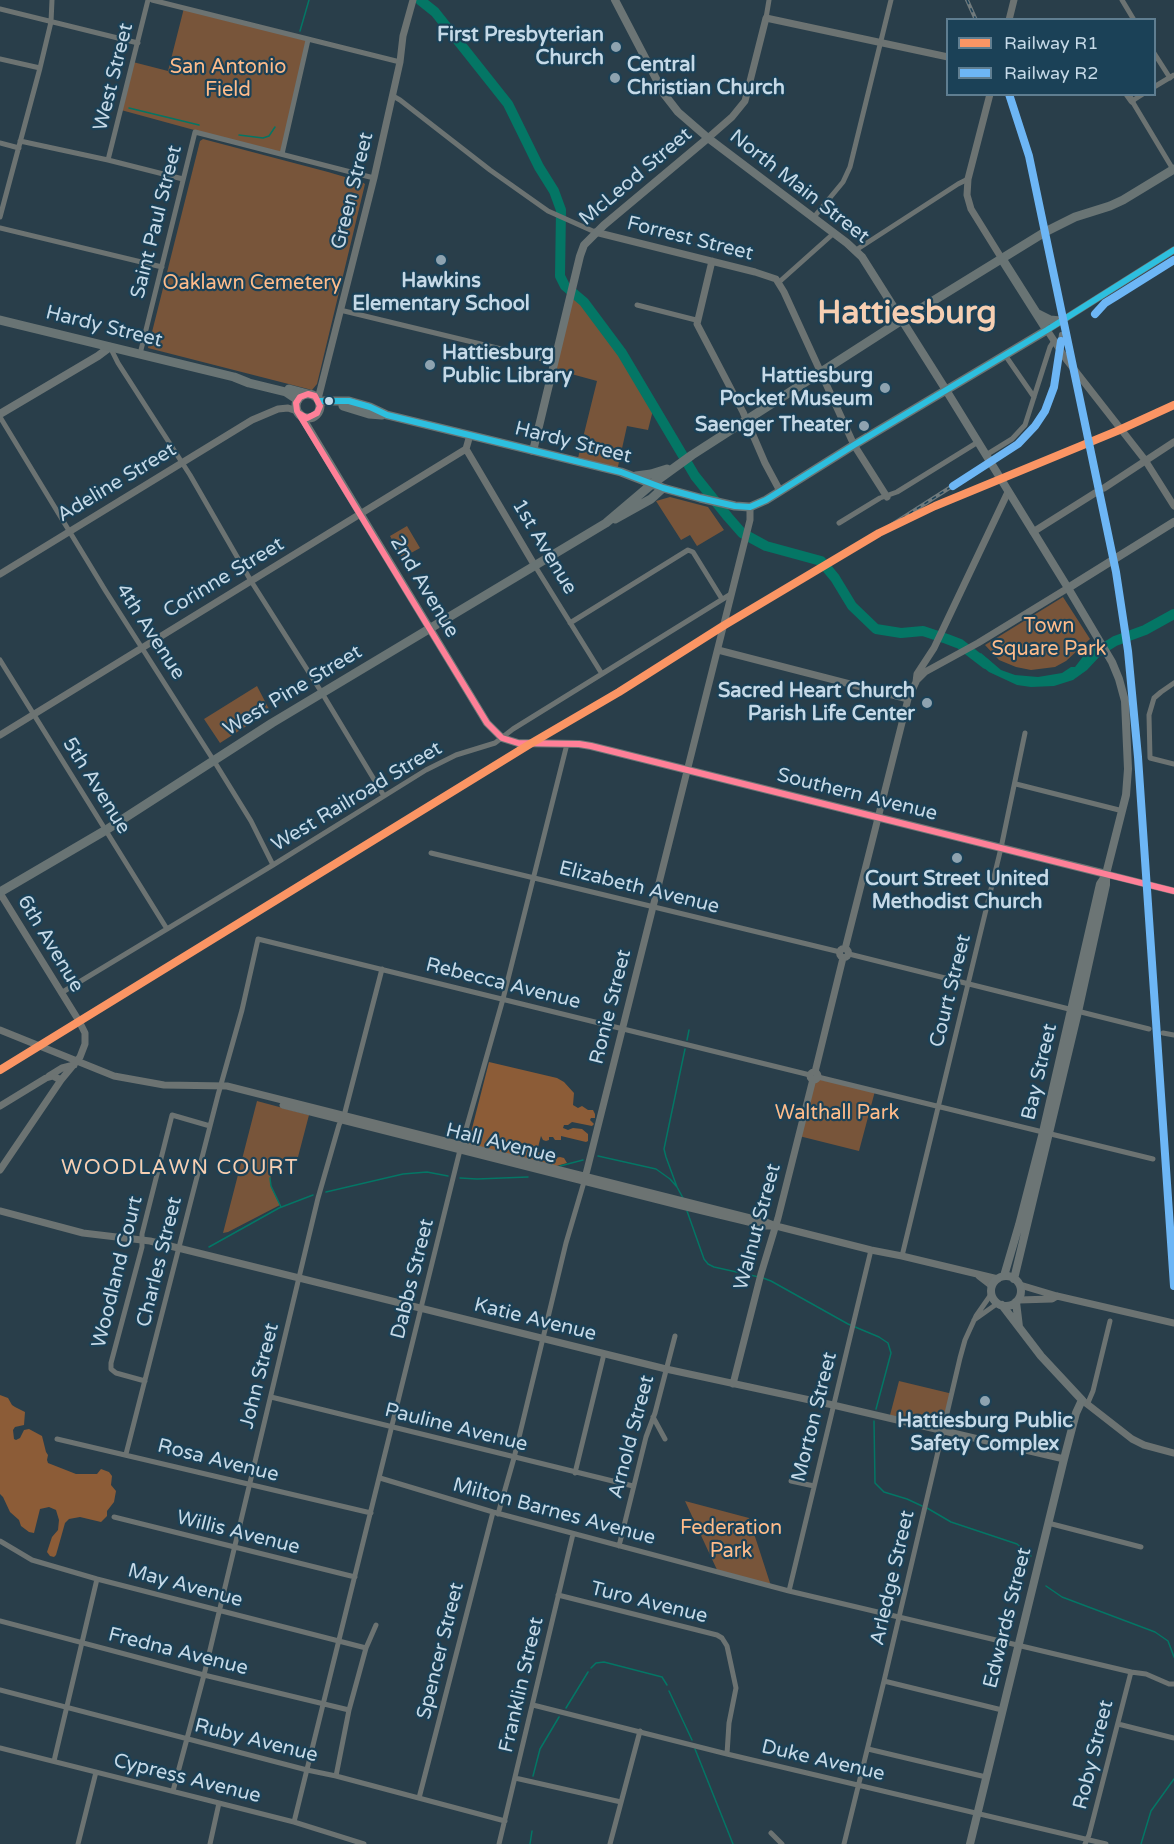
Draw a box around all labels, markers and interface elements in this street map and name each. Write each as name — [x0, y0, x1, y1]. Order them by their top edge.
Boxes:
legend — [946, 18, 1156, 96]
street label: West Street — [89, 21, 139, 133]
place label: First Presbyterian Church — [437, 24, 604, 71]
text: Railway R1 — [1004, 32, 1098, 54]
marker: First Presbyterian Church — [609, 40, 623, 54]
place label: Central Christian Church — [627, 54, 785, 101]
park label: San Antonio Field — [170, 56, 286, 103]
text: Railway R2 — [1004, 62, 1098, 84]
marker: Central Christian Church — [608, 71, 622, 85]
street label: McLeod Street — [575, 123, 697, 231]
street label: North Main Street — [724, 125, 874, 249]
street label: Green Street — [327, 130, 379, 252]
street label: Saint Paul Street — [126, 143, 188, 301]
street label: Forrest Street — [624, 212, 756, 266]
marker: Hawkins Elementary School — [434, 253, 448, 267]
place label: Hawkins Elementary School — [352, 270, 530, 317]
park label: Oaklawn Cemetery — [162, 272, 342, 296]
district label: Hattiesburg — [817, 296, 997, 334]
street label: Hardy Street — [43, 301, 165, 353]
place label: Hattiesburg Public Library — [442, 342, 572, 389]
marker: Hattiesburg Public Library — [423, 358, 437, 372]
place label: Hattiesburg Pocket Museum — [719, 365, 873, 412]
marker: Hattiesburg Pocket Museum — [878, 381, 892, 395]
unlabelled marker — [323, 395, 335, 407]
place label: Saenger Theater — [695, 414, 852, 438]
street label: Hardy Street — [512, 417, 634, 469]
marker: Saenger Theater — [857, 419, 871, 433]
street label: Adeline Street — [53, 438, 181, 528]
street label: 1st Avenue — [506, 495, 582, 599]
street label: 2nd Avenue — [384, 532, 464, 642]
street label: Corinne Street — [159, 533, 289, 623]
street label: 4th Avenue — [110, 580, 190, 684]
park label: Town Square Park — [992, 615, 1106, 662]
street label: West Pine Street — [219, 640, 367, 742]
place label: Sacred Heart Church Parish Life Center — [718, 680, 915, 727]
marker: Sacred Heart Church Parish Life Center — [920, 696, 934, 710]
street label: 5th Avenue — [57, 733, 135, 839]
street label: West Railroad Street — [268, 737, 446, 857]
street label: Southern Avenue — [774, 763, 940, 827]
marker: Court Street United Methodist Church — [950, 851, 964, 865]
street label: Elizabeth Avenue — [556, 856, 722, 920]
place label: Court Street United Methodist Church — [865, 868, 1049, 915]
street label: 6th Avenue — [12, 891, 88, 997]
street label: Court Street — [925, 932, 977, 1050]
street label: Ronie Street — [585, 947, 637, 1067]
street label: Rebecca Avenue — [423, 953, 583, 1015]
street label: Bay Street — [1017, 1022, 1063, 1122]
park label: Walthall Park — [775, 1102, 899, 1126]
street label: Hall Avenue — [443, 1119, 559, 1169]
district label: WOODLAWN COURT — [61, 1155, 299, 1181]
street label: Walnut Street — [730, 1161, 786, 1293]
street label: Woodland Court — [88, 1194, 148, 1350]
street label: Charles Street — [132, 1194, 188, 1330]
street label: Dabbs Street — [386, 1216, 440, 1342]
street label: Katie Avenue — [471, 1293, 599, 1347]
street label: John Street — [235, 1321, 285, 1431]
street label: Morton Street — [787, 1350, 843, 1484]
street label: Arnold Street — [604, 1373, 660, 1501]
marker: Hattiesburg Public Safety Complex — [978, 1394, 992, 1408]
street label: Pauline Avenue — [382, 1399, 530, 1457]
place label: Hattiesburg Public Safety Complex — [897, 1410, 1073, 1457]
street label: Rosa Avenue — [155, 1434, 281, 1488]
street label: Milton Barnes Avenue — [450, 1473, 658, 1551]
street label: Willis Avenue — [174, 1506, 302, 1560]
street label: Arledge Street — [866, 1508, 920, 1648]
park label: Federation Park — [680, 1517, 782, 1564]
street label: Edwards Street — [979, 1545, 1037, 1691]
street label: May Avenue — [125, 1559, 245, 1613]
street label: Turo Avenue — [588, 1577, 710, 1629]
street label: Spencer Street — [412, 1580, 470, 1722]
street label: Franklin Street — [495, 1615, 549, 1755]
street label: Fredna Avenue — [106, 1623, 250, 1681]
street label: Roby Street — [1069, 1698, 1119, 1812]
street label: Ruby Avenue — [192, 1714, 320, 1768]
street label: Duke Avenue — [759, 1735, 887, 1787]
street label: Cypress Avenue — [111, 1749, 263, 1809]

